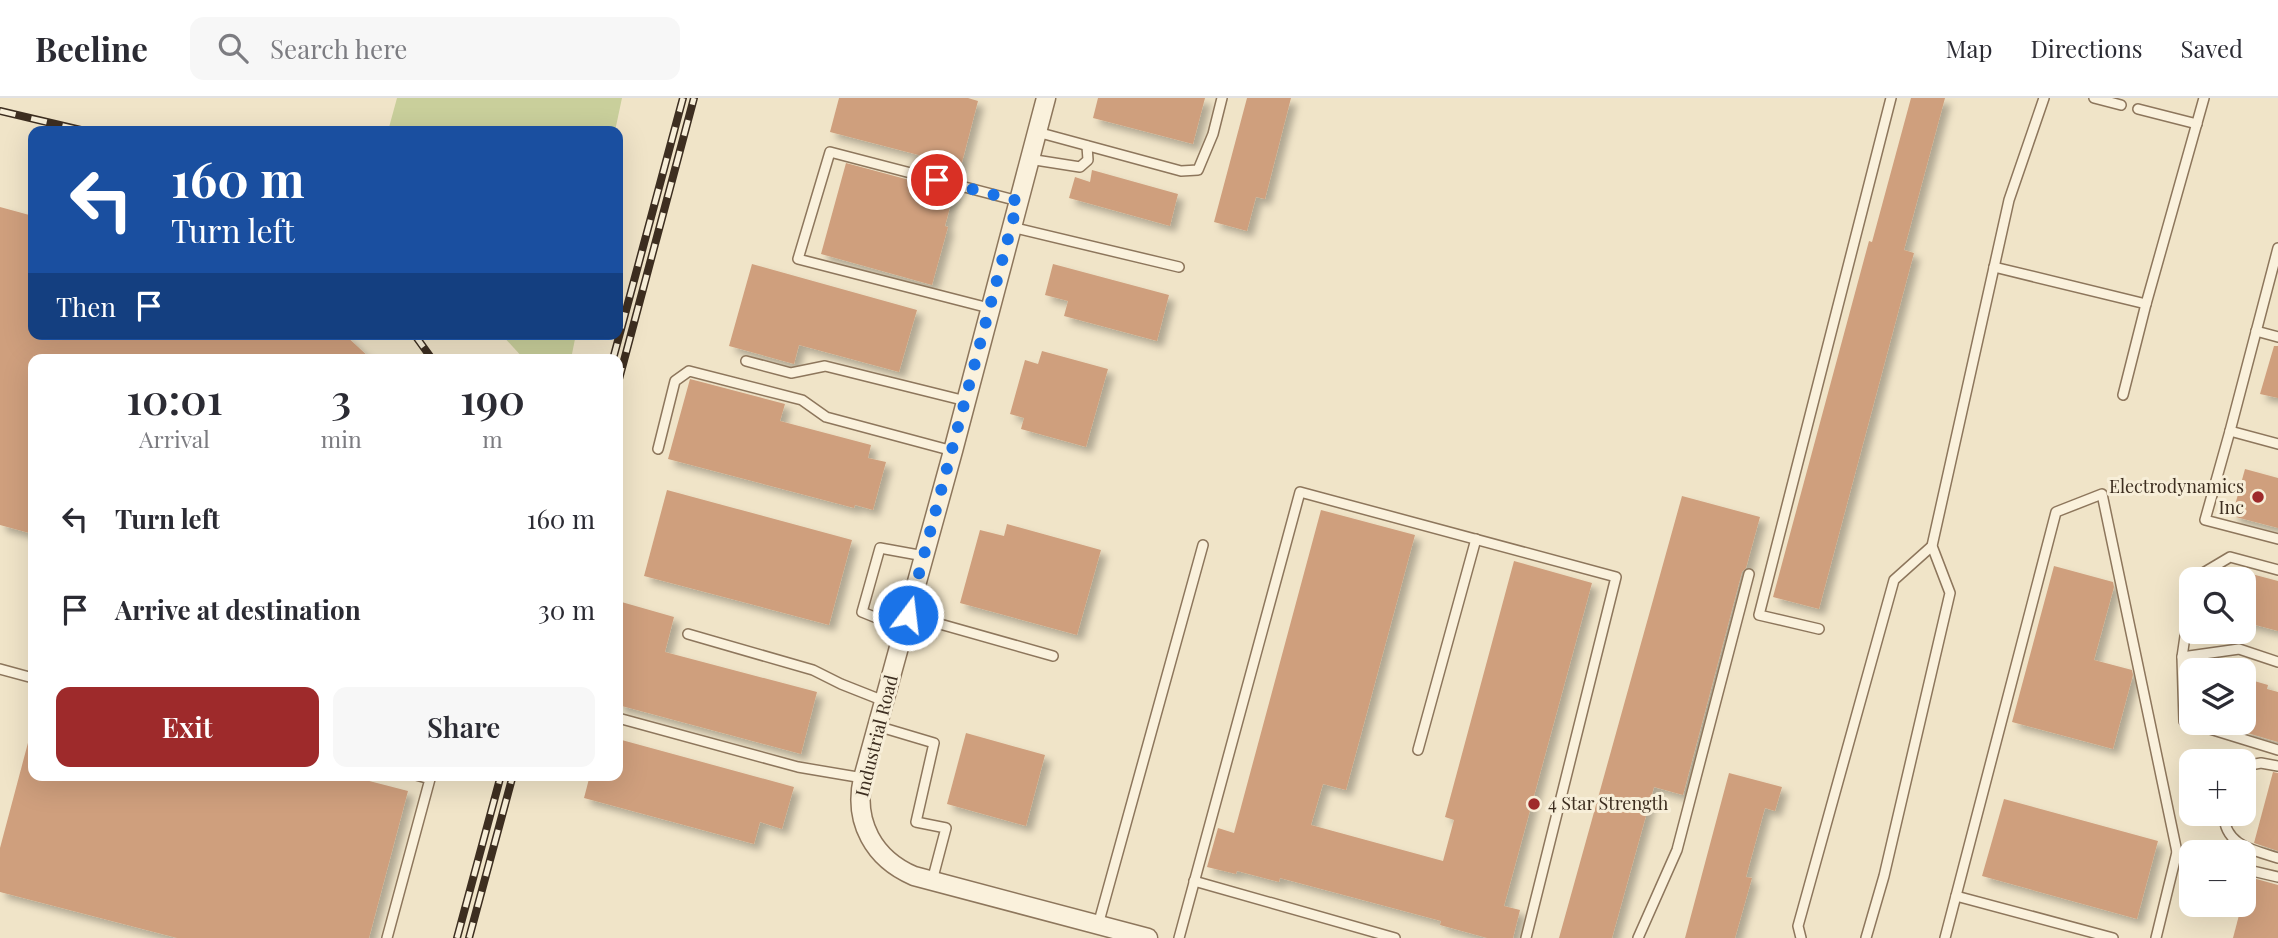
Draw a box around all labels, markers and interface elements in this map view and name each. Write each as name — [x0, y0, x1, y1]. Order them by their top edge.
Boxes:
search box — [190, 17, 680, 80]
text: Beeline — [35, 26, 148, 70]
icon: search — [214, 29, 252, 67]
text: Search here — [270, 31, 407, 66]
text: Map — [1946, 32, 1992, 64]
text: Directions — [2030, 32, 2143, 64]
text: Saved — [2181, 32, 2243, 64]
text: 160 m — [171, 145, 305, 210]
pin — [907, 150, 967, 210]
icon: left — [56, 154, 147, 245]
icon: arrive — [918, 161, 956, 199]
text: Turn left — [171, 208, 295, 251]
icon: arrive — [130, 287, 168, 325]
text: Then — [56, 289, 116, 324]
text: 10:01 — [126, 370, 223, 426]
text: 3 — [331, 370, 351, 426]
text: 190 — [460, 370, 525, 426]
text: Arrival — [139, 423, 210, 454]
text: min — [321, 423, 362, 454]
text: m — [482, 423, 503, 454]
place label: Electrodynamics Inc — [2109, 474, 2244, 519]
marker: Electrodynamics Inc — [2250, 489, 2266, 505]
icon: left — [56, 500, 94, 538]
text: Turn left — [115, 501, 220, 536]
text: 160 m — [527, 501, 595, 536]
map controls — [2179, 567, 2256, 917]
button: search — [2179, 567, 2256, 644]
position arrow — [871, 578, 945, 652]
icon: arrive — [56, 591, 94, 629]
text: Arrive at destination — [115, 592, 361, 627]
text: 30 m — [538, 592, 595, 627]
button: layers — [2179, 658, 2256, 735]
street label: Industrial Road — [849, 672, 903, 799]
button: Exit — [56, 687, 319, 767]
button: Share — [333, 687, 595, 767]
button: + — [2179, 749, 2256, 826]
place label: 4 Star Strength — [1548, 791, 1669, 815]
marker: 4 Star Strength — [1526, 796, 1542, 812]
button: − — [2179, 840, 2256, 917]

